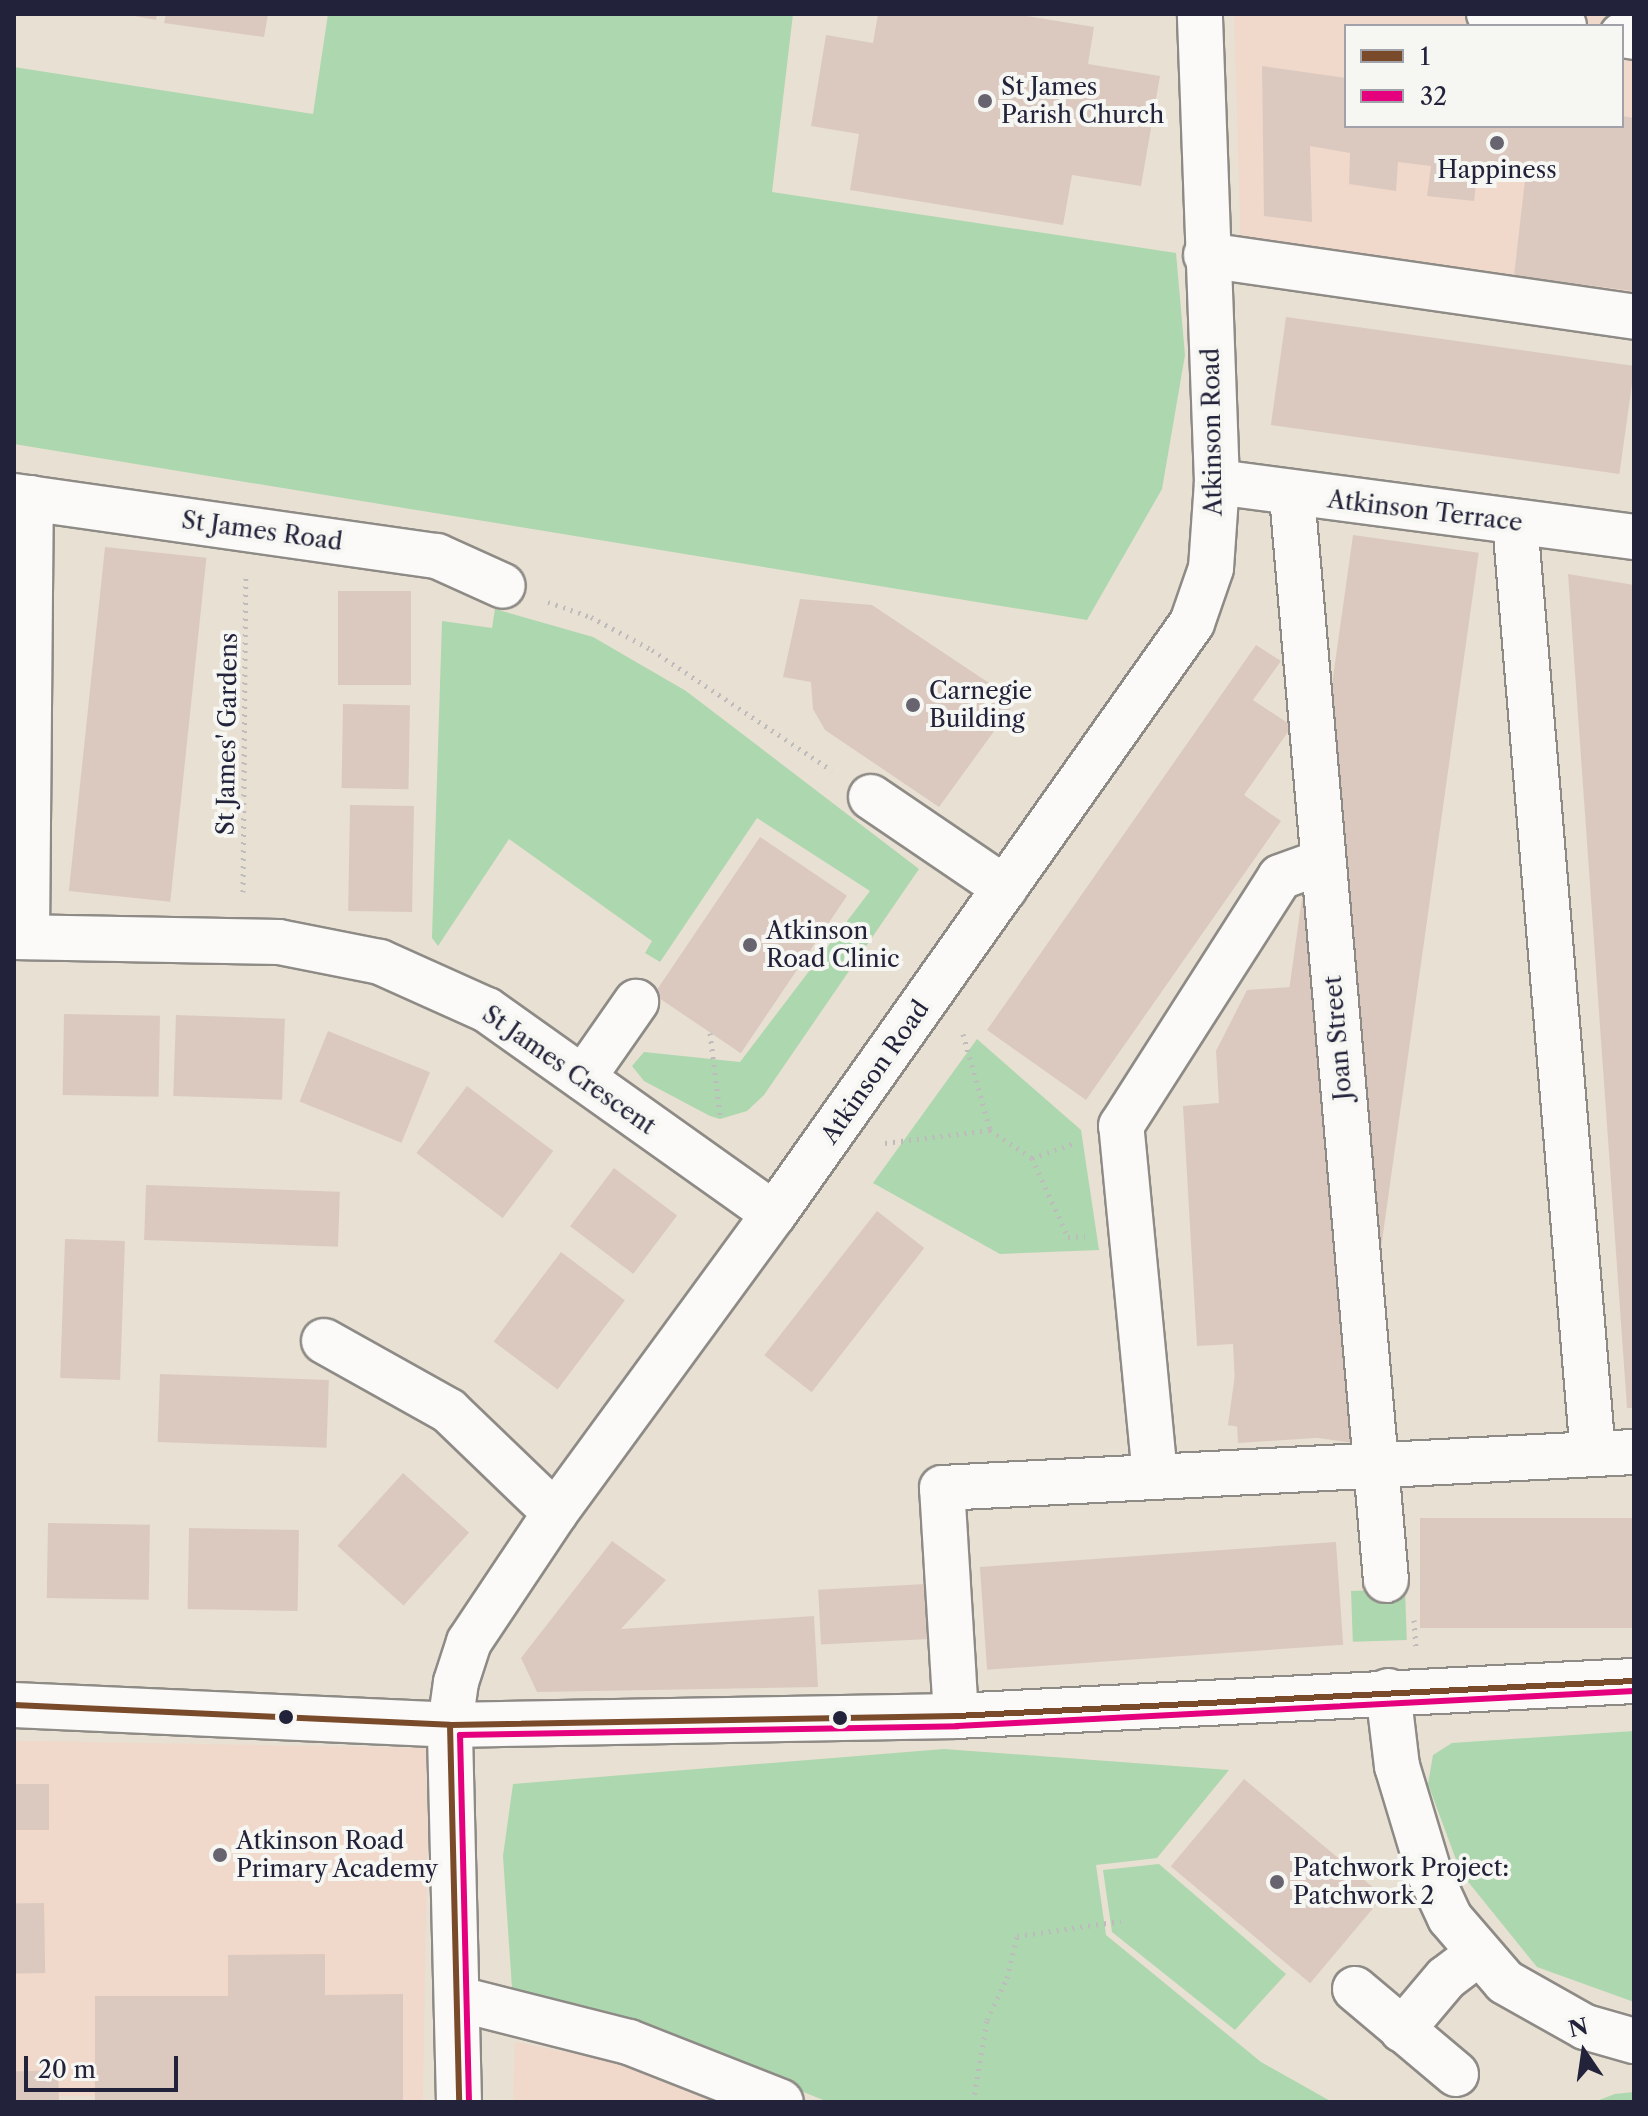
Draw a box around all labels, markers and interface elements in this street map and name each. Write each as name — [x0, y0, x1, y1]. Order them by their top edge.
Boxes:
legend — [1344, 24, 1624, 128]
text: 1 — [1420, 42, 1430, 71]
place label: St James Parish Church — [1001, 73, 1164, 129]
text: 32 — [1420, 82, 1447, 111]
marker: St James Parish Church — [976, 92, 994, 110]
marker: Happiness — [1488, 134, 1506, 152]
place label: Happiness — [1437, 156, 1557, 184]
street label: Atkinson Road — [1196, 348, 1228, 516]
street label: Atkinson Terrace — [1326, 485, 1524, 537]
street label: St James Road — [180, 505, 344, 557]
street label: St James' Gardens — [211, 632, 243, 836]
place label: Carnegie Building — [929, 677, 1032, 733]
marker: Carnegie Building — [904, 696, 922, 714]
place label: Atkinson Road Clinic — [766, 917, 900, 973]
marker: Atkinson Road Clinic — [741, 936, 759, 954]
street label: Joan Street — [1318, 974, 1358, 1102]
street label: Atkinson Road — [815, 995, 935, 1149]
street label: St James Crescent — [477, 1000, 661, 1140]
unlabelled marker — [278, 1709, 294, 1725]
unlabelled marker — [832, 1710, 848, 1726]
place label: Atkinson Road Primary Academy — [236, 1827, 440, 1883]
marker: Atkinson Road Primary Academy — [211, 1846, 229, 1864]
place label: Patchwork Project: Patchwork 2 — [1293, 1854, 1509, 1910]
marker: Patchwork Project: Patchwork 2 — [1268, 1873, 1286, 1891]
north arrow — [1544, 2012, 1624, 2092]
text: N — [1566, 2013, 1591, 2043]
scale bar — [28, 2040, 182, 2090]
text: 20 m — [38, 2055, 96, 2084]

